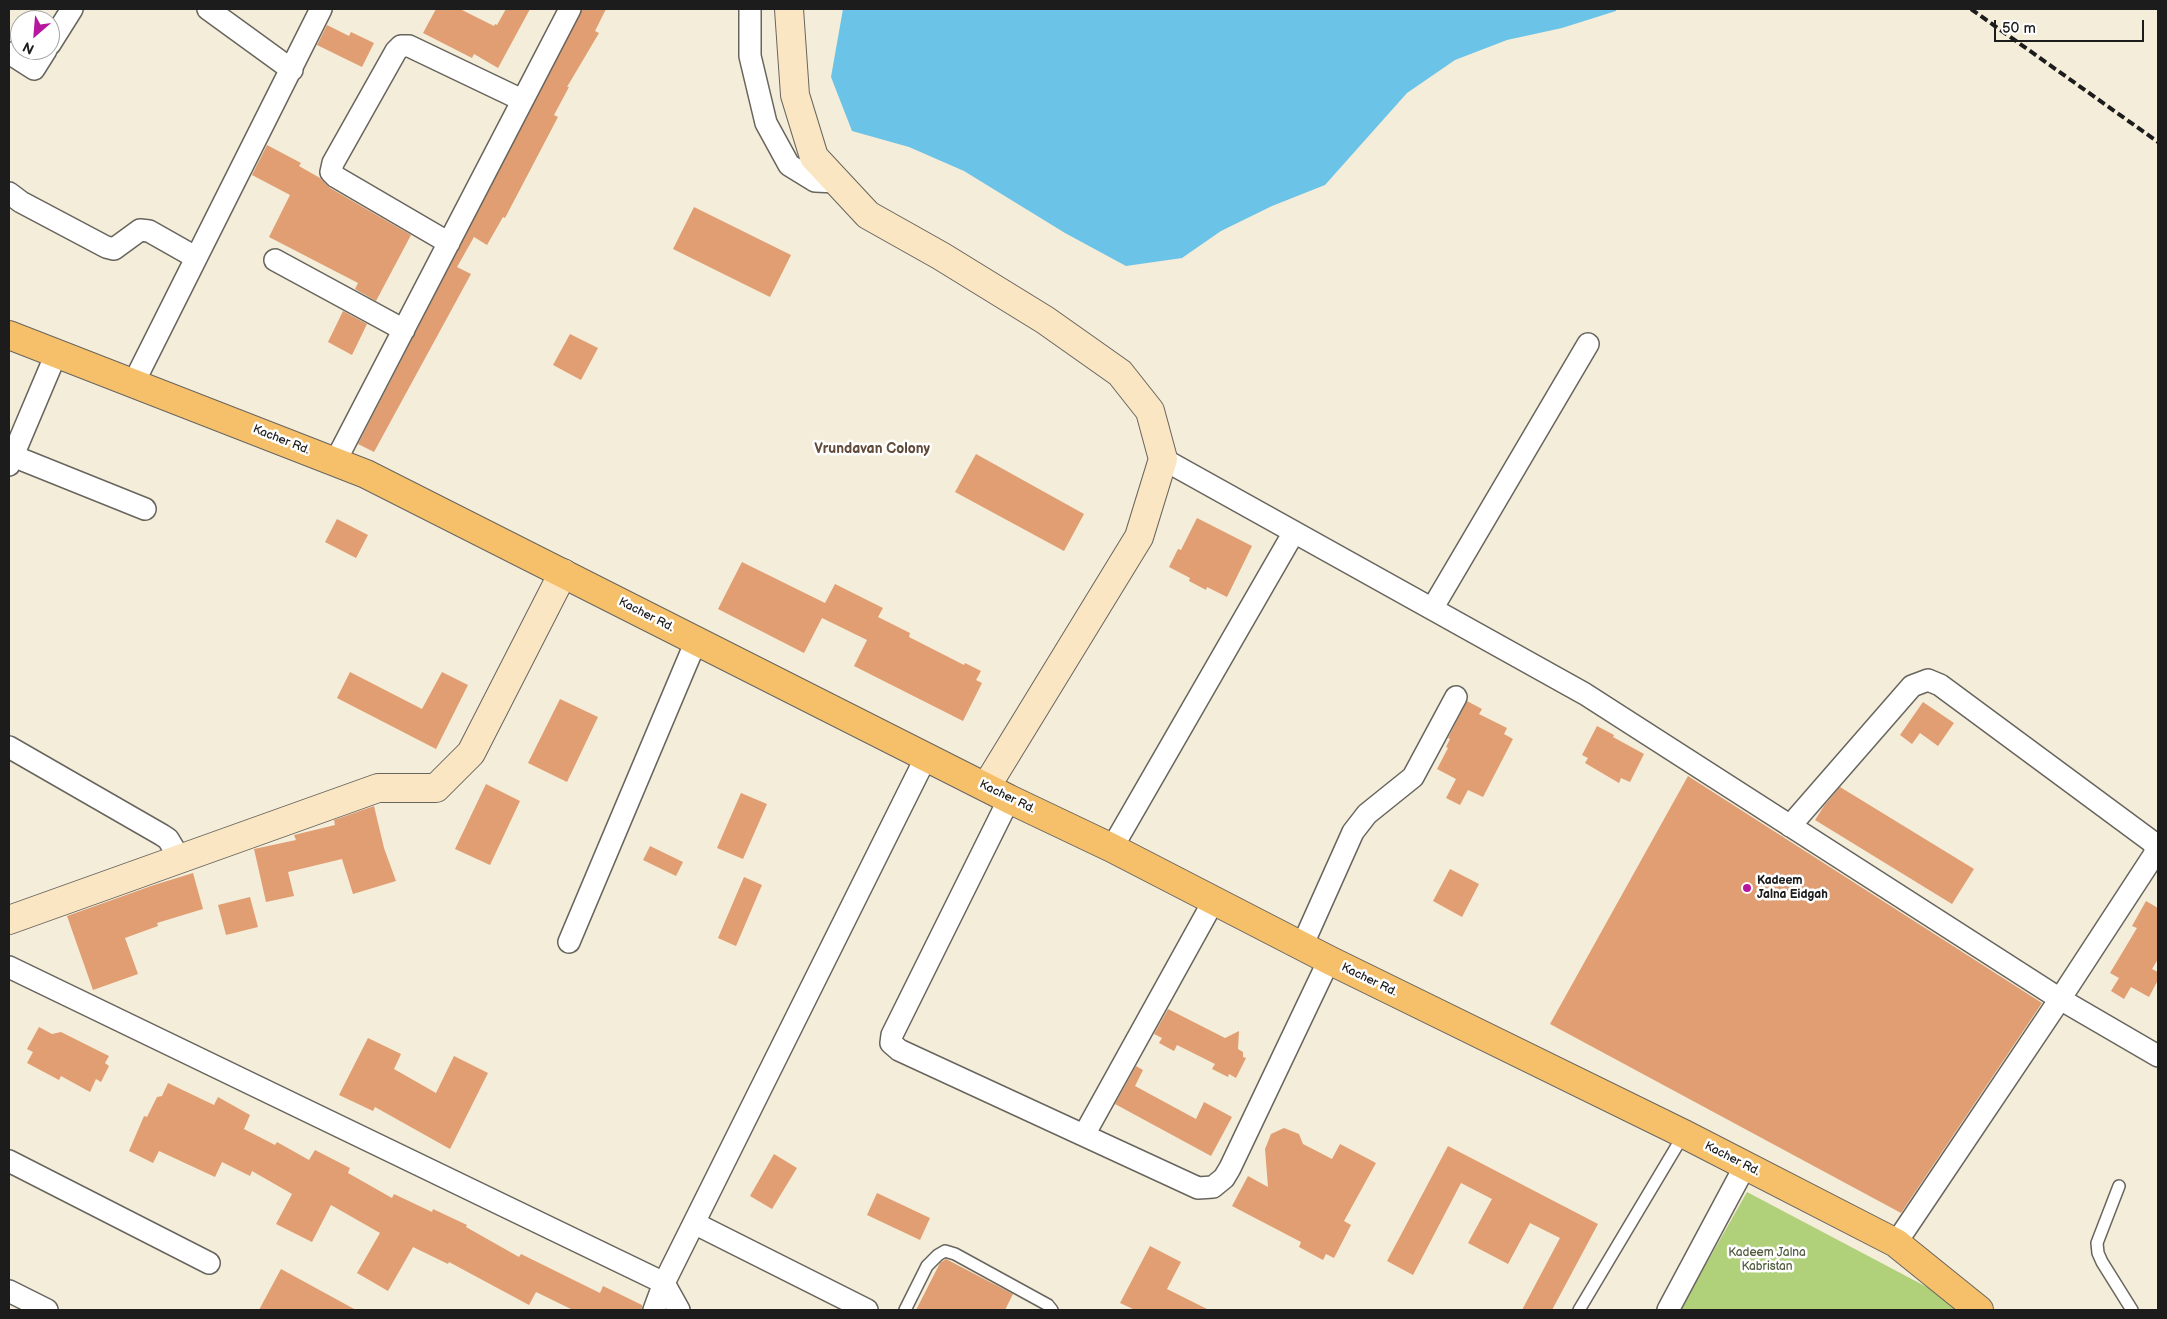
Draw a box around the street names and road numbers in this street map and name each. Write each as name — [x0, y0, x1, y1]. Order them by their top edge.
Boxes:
street label: Kacher Rd. — [251, 422, 311, 458]
street label: Kacher Rd. — [616, 595, 676, 635]
street label: Kacher Rd. — [977, 777, 1037, 817]
street label: Kacher Rd. — [1339, 960, 1399, 1000]
street label: Kacher Rd. — [1702, 1139, 1762, 1179]

